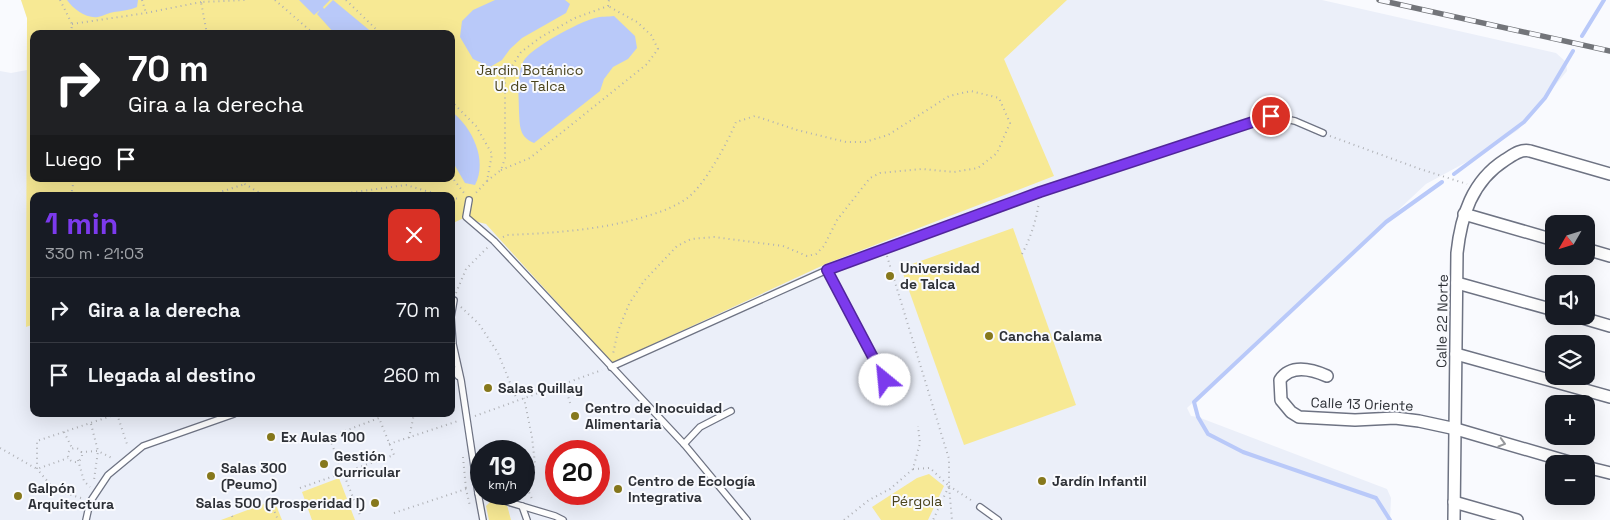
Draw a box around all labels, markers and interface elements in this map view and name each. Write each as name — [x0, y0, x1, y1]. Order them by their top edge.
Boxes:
text: 70 m — [128, 47, 209, 91]
icon: right — [45, 50, 110, 115]
park label: Jardin Botánico U. de Talca — [477, 61, 583, 95]
text: Gira a la derecha — [128, 90, 304, 118]
pin — [1250, 95, 1292, 137]
icon: arrive — [1257, 102, 1285, 130]
icon: arrive — [112, 145, 140, 173]
text: Luego — [45, 147, 102, 172]
text: 1 min — [45, 204, 118, 243]
button: close — [388, 209, 440, 261]
north arrow — [1545, 215, 1595, 265]
map controls — [1545, 215, 1595, 505]
text: 330 m · 21:03 — [45, 243, 144, 264]
place label: Universidad de Talca — [900, 259, 980, 293]
marker: Universidad de Talca — [884, 270, 896, 282]
street label: Calle 22 Norte — [1432, 274, 1452, 368]
button: sound — [1545, 275, 1595, 325]
icon: right — [45, 296, 73, 324]
text: Gira a la derecha — [88, 298, 240, 323]
text: 70 m — [396, 298, 440, 323]
place label: Cancha Calama — [999, 327, 1102, 345]
marker: Cancha Calama — [983, 330, 995, 342]
button: layers — [1545, 335, 1595, 385]
position arrow — [858, 353, 910, 405]
icon: arrive — [45, 361, 73, 389]
text: Llegada al destino — [88, 363, 256, 388]
text: 260 m — [384, 363, 440, 388]
place label: Salas Quillay — [498, 379, 583, 397]
marker: Salas Quillay — [482, 382, 494, 394]
street label: Calle 13 Oriente — [1310, 393, 1414, 415]
button: + — [1545, 395, 1595, 445]
place label: Centro de Inocuidad Alimentaria — [585, 399, 722, 433]
marker: Centro de Inocuidad Alimentaria — [569, 410, 581, 422]
place label: Ex Aulas 100 — [281, 428, 365, 446]
marker: Ex Aulas 100 — [265, 431, 277, 443]
one-way arrow — [1498, 437, 1506, 447]
speed limit sign: 20 — [545, 440, 610, 505]
place label: Gestión Curricular — [334, 447, 401, 481]
text: 19 — [489, 450, 516, 482]
button: − — [1545, 455, 1595, 505]
marker: Gestión Curricular — [318, 458, 330, 470]
place label: Salas 300 (Peumo) — [221, 459, 287, 493]
marker: Salas 300 (Peumo) — [205, 470, 217, 482]
place label: Centro de Ecología Integrativa — [628, 472, 755, 506]
place label: Jardín Infantil — [1052, 472, 1147, 490]
marker: Jardín Infantil — [1036, 475, 1048, 487]
text: km/h — [488, 477, 517, 493]
place label: Galpón Arquitectura — [28, 479, 114, 513]
marker: Centro de Ecología Integrativa — [612, 483, 624, 495]
marker: Galpón Arquitectura — [12, 490, 24, 502]
park label: Pérgola — [892, 492, 942, 510]
place label: Salas 500 (Prosperidad I) — [196, 494, 365, 512]
marker: Salas 500 (Prosperidad I) — [369, 497, 381, 509]

